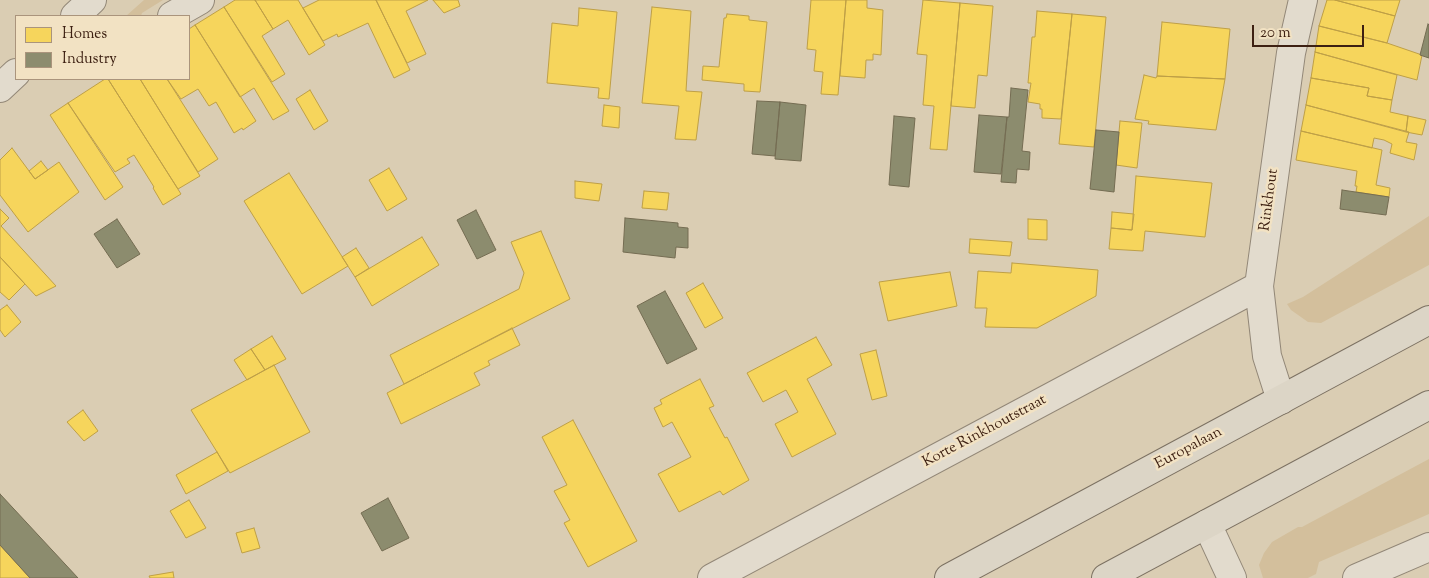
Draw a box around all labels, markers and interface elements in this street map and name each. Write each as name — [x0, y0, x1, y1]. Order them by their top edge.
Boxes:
legend — [15, 15, 190, 80]
scale bar — [1254, 15, 1366, 47]
text: 20 m — [1260, 23, 1291, 44]
text: Homes — [62, 24, 107, 45]
text: Industry — [62, 49, 117, 70]
street label: Rinkhout — [1257, 168, 1283, 232]
street label: Korte Rinkhoutstraat — [920, 392, 1050, 472]
street label: Europalaan — [1152, 424, 1226, 474]

